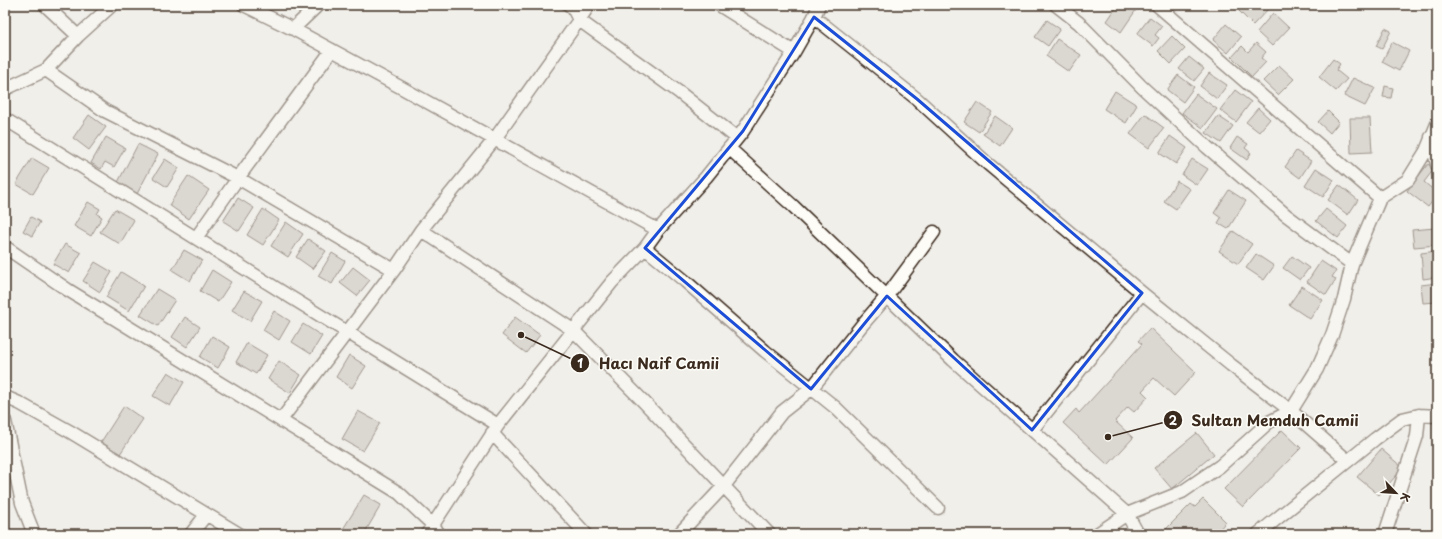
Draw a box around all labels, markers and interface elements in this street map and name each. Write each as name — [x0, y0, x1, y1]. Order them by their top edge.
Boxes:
callout: Hacı Naif Camii — [570, 350, 728, 377]
text: Hacı Naif Camii — [599, 351, 719, 374]
text: 1 — [577, 354, 583, 372]
callout: Sultan Memduh Camii — [1163, 407, 1366, 434]
text: Sultan Memduh Camii — [1191, 408, 1359, 431]
text: 2 — [1169, 411, 1178, 429]
north arrow — [1376, 473, 1416, 513]
text: K — [1396, 490, 1415, 505]

